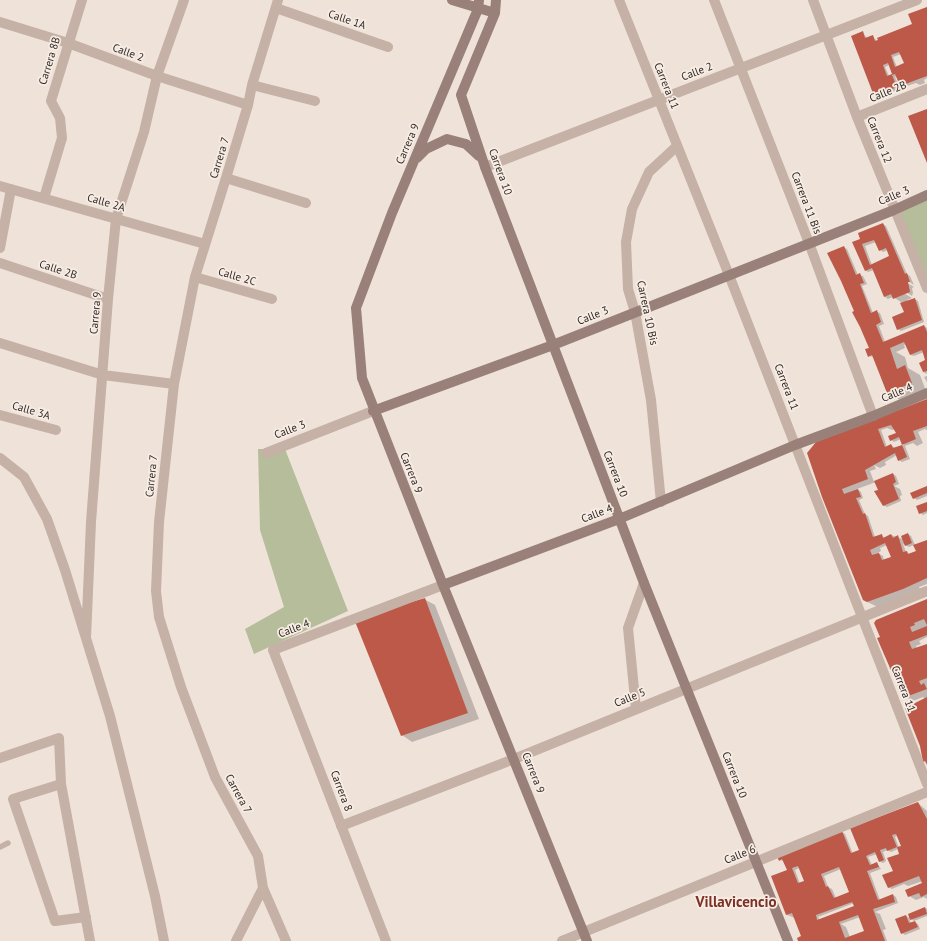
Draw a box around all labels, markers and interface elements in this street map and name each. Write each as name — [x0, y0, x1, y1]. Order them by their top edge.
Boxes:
street label: Calle 1A — [326, 7, 368, 33]
street label: Carrera 8B — [37, 36, 63, 86]
street label: Calle 2 — [110, 41, 146, 65]
street label: Calle 2 — [679, 60, 715, 84]
street label: Carrera 11 — [651, 61, 681, 111]
street label: Calle 2B — [867, 79, 909, 105]
street label: Carrera 12 — [864, 115, 894, 165]
street label: Carrera 9 — [394, 122, 422, 166]
street label: Carrera 7 — [207, 136, 233, 180]
street label: Carrera 10 — [485, 147, 515, 197]
street label: Carrera 11 Bis — [788, 170, 824, 236]
street label: Calle 3 — [876, 184, 912, 208]
street label: Calle 2A — [85, 191, 127, 215]
street label: Calle 2B — [37, 258, 79, 282]
street label: Calle 2C — [217, 265, 257, 289]
street label: Carrera 10 Bis — [634, 280, 660, 346]
street label: Carrera 9 — [88, 291, 104, 335]
street label: Calle 3 — [575, 304, 611, 328]
street label: Carrera 11 — [771, 362, 801, 412]
street label: Calle 4 — [879, 381, 915, 405]
street label: Calle 3A — [10, 399, 52, 423]
street label: Calle 3 — [272, 418, 308, 442]
street label: Carrera 10 — [600, 449, 630, 499]
street label: Carrera 9 — [397, 451, 425, 495]
street label: Carrera 7 — [143, 454, 161, 498]
street label: Calle 4 — [579, 502, 615, 526]
street label: Calle 4 — [276, 617, 312, 641]
street label: Carrera 11 — [888, 664, 918, 714]
street label: Calle 5 — [612, 686, 648, 710]
street label: Carrera 10 — [719, 750, 749, 800]
street label: Carrera 9 — [519, 751, 547, 795]
street label: Carrera 8 — [327, 769, 355, 813]
street label: Carrera 7 — [222, 772, 254, 816]
street label: Calle 6 — [722, 843, 758, 867]
district label: Villavicencio — [695, 894, 777, 912]

